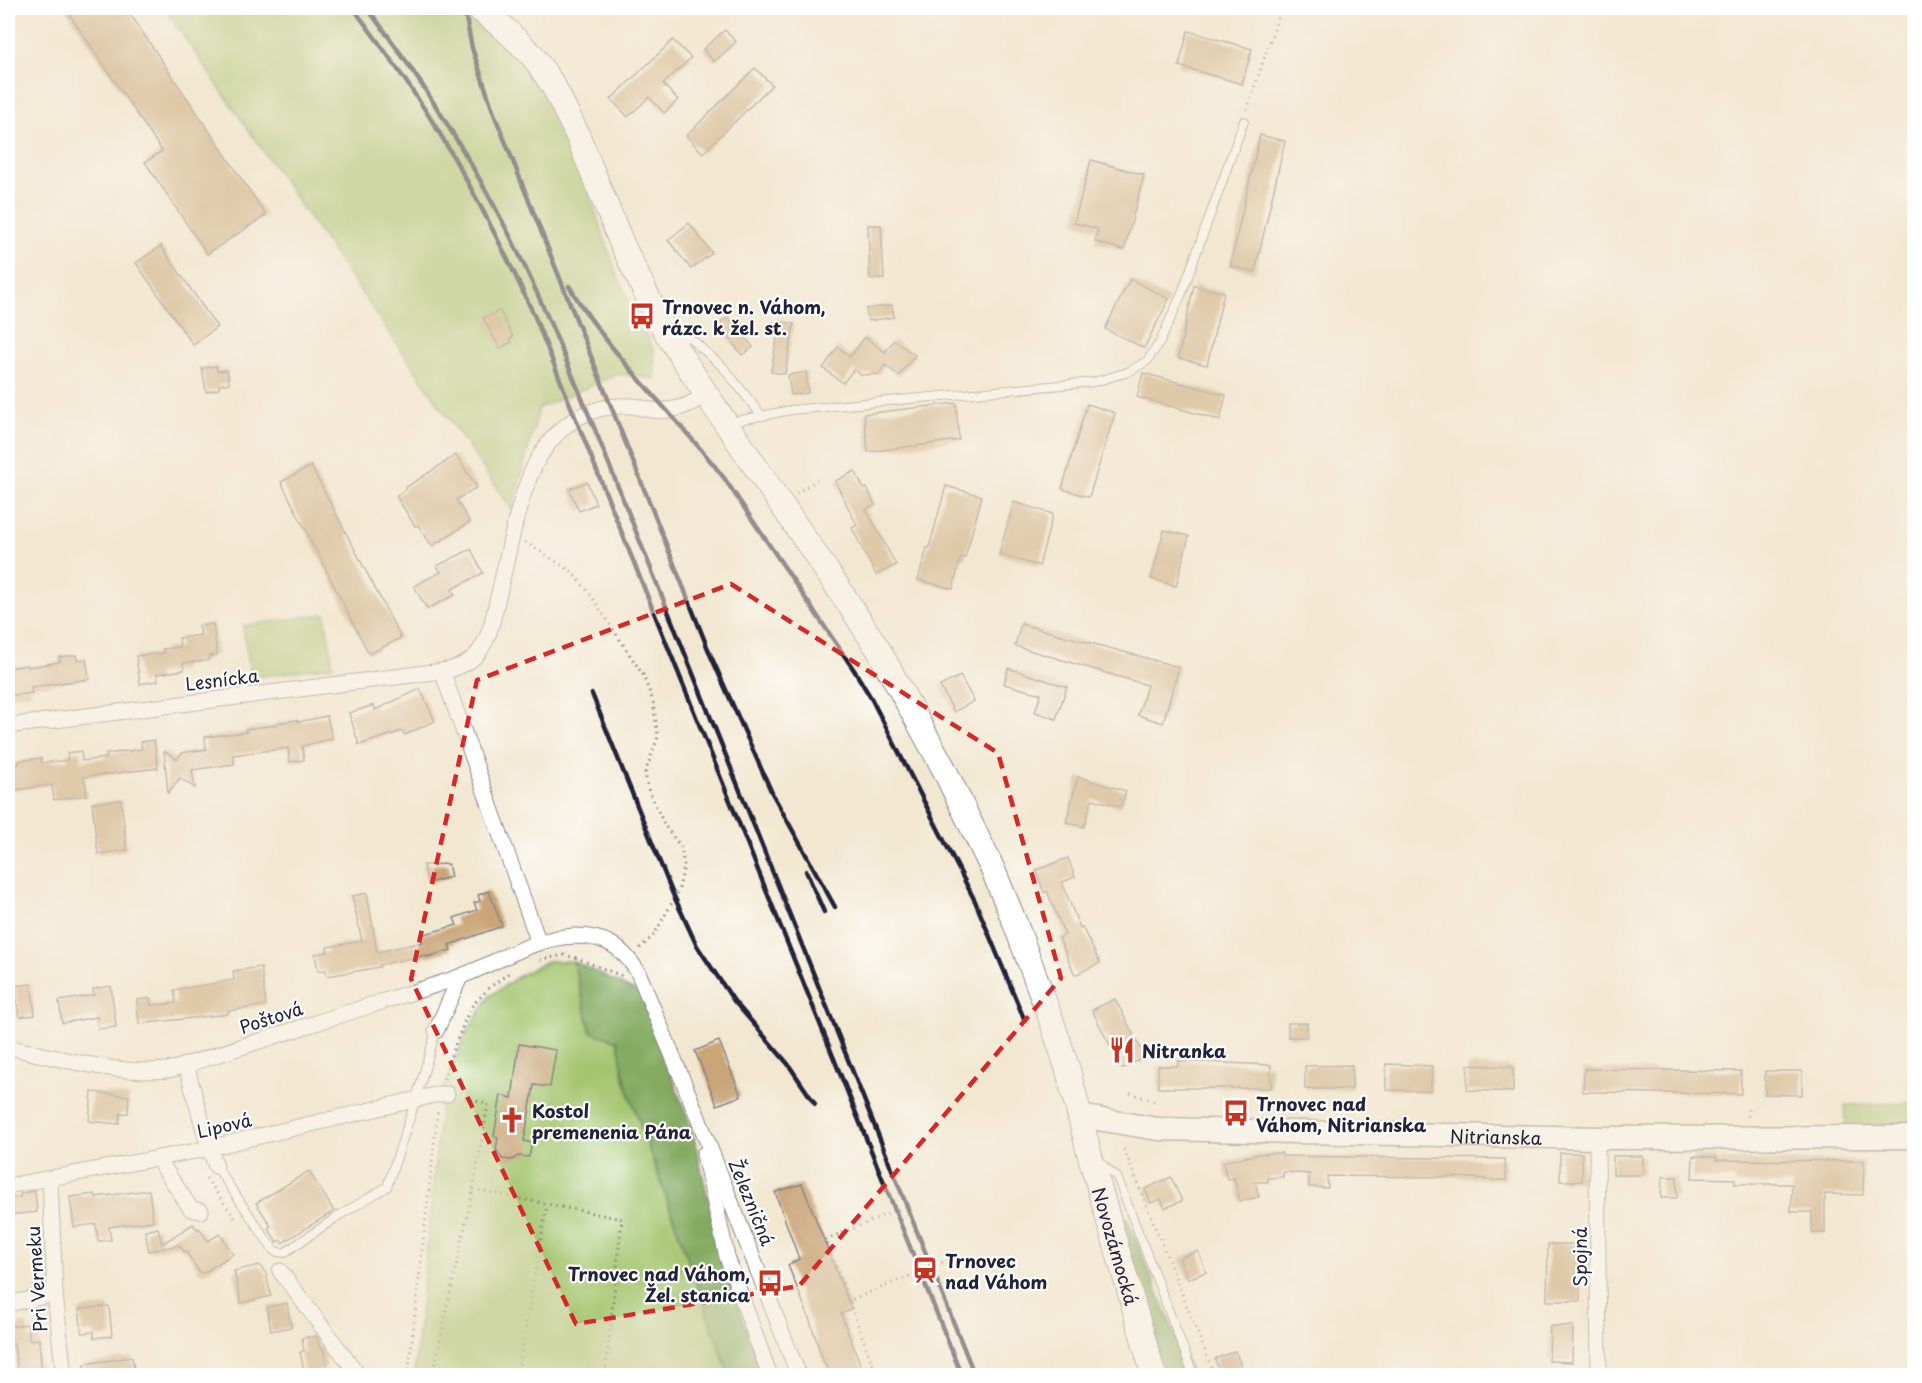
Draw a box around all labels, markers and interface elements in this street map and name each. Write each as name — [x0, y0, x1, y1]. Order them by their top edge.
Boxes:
place label: Trnovec n. Váhom, rázc. k žel. st. — [662, 293, 826, 341]
bus stop icon: Trnovec n. Váhom, rázc. k žel. st. — [627, 301, 657, 331]
street label: Lesnícka — [184, 661, 261, 697]
street label: Poštová — [236, 994, 306, 1040]
restaurant icon: Nitranka — [1107, 1035, 1137, 1065]
place label: Nitranka — [1142, 1037, 1226, 1064]
place label: Trnovec nad Váhom, Nitrianska — [1256, 1090, 1427, 1138]
place label: Kostol premenenia Pána — [532, 1097, 692, 1145]
bus stop icon: Trnovec nad Váhom, Nitrianska — [1221, 1098, 1251, 1128]
church icon: Kostol premenenia Pána — [497, 1105, 527, 1135]
street label: Lipová — [194, 1106, 254, 1144]
street label: Nitrianska — [1450, 1121, 1543, 1150]
street label: Železničná — [722, 1155, 782, 1250]
street label: Novozámocká — [1086, 1184, 1146, 1309]
street label: Pri Vermeku — [19, 1225, 53, 1333]
street label: Spojná — [1566, 1226, 1593, 1287]
place label: Trnovec nad Váhom — [945, 1247, 1047, 1295]
station icon: Trnovec nad Váhom — [910, 1255, 940, 1285]
place label: Trnovec nad Váhom, Žel. stanica — [568, 1260, 750, 1308]
bus stop icon: Trnovec nad Váhom, Žel. stanica — [755, 1268, 785, 1298]

